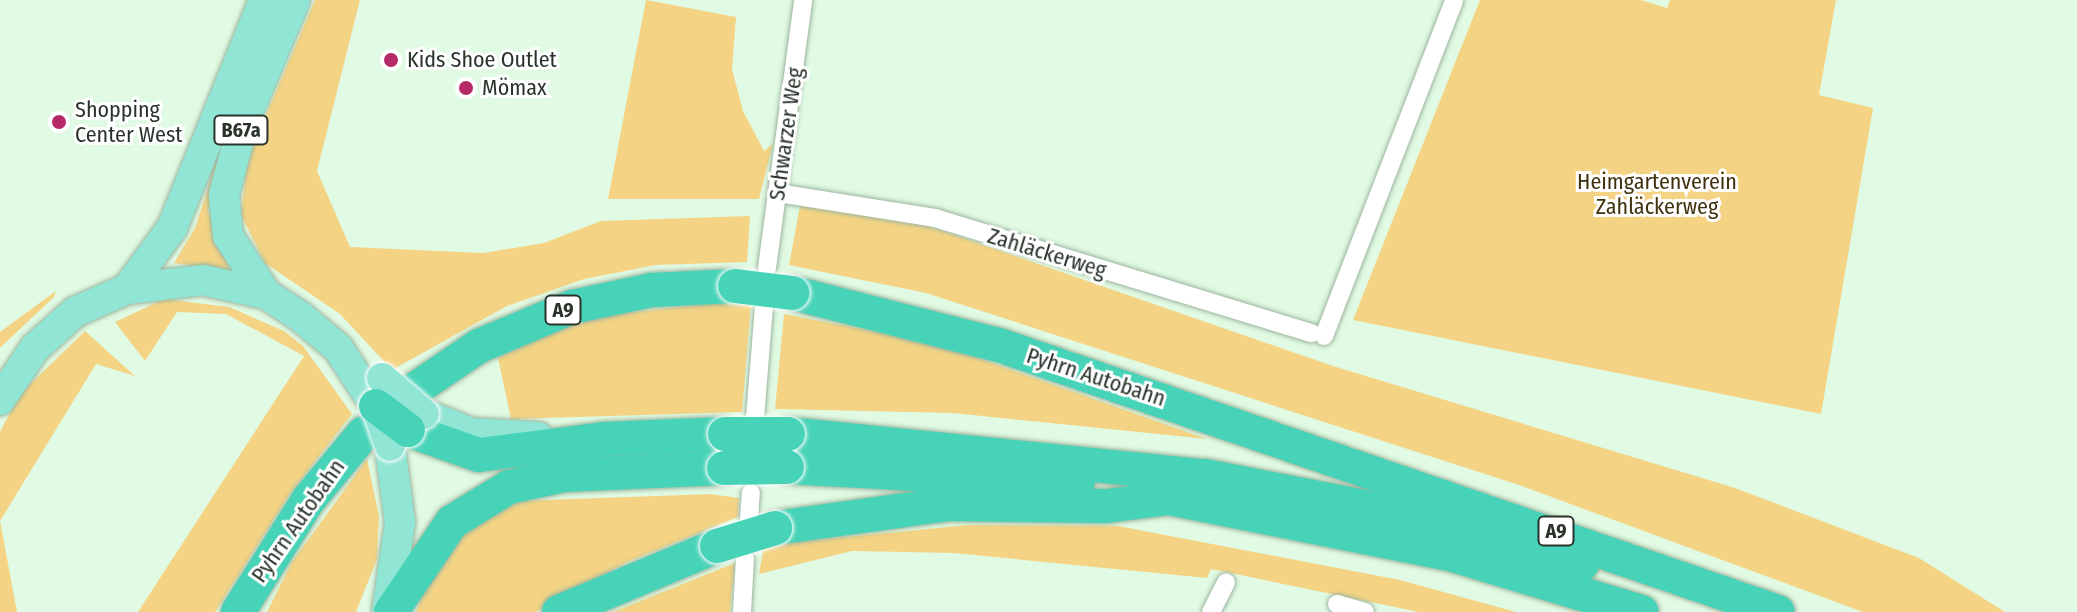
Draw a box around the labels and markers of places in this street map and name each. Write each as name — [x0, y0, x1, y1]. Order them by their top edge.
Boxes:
place label: Kids Shoe Outlet — [407, 47, 557, 73]
marker: Kids Shoe Outlet — [382, 51, 400, 69]
place label: Mömax — [482, 75, 547, 101]
marker: Mömax — [457, 79, 475, 97]
place label: Shopping Center West — [75, 96, 182, 148]
marker: Shopping Center West — [50, 113, 68, 131]

